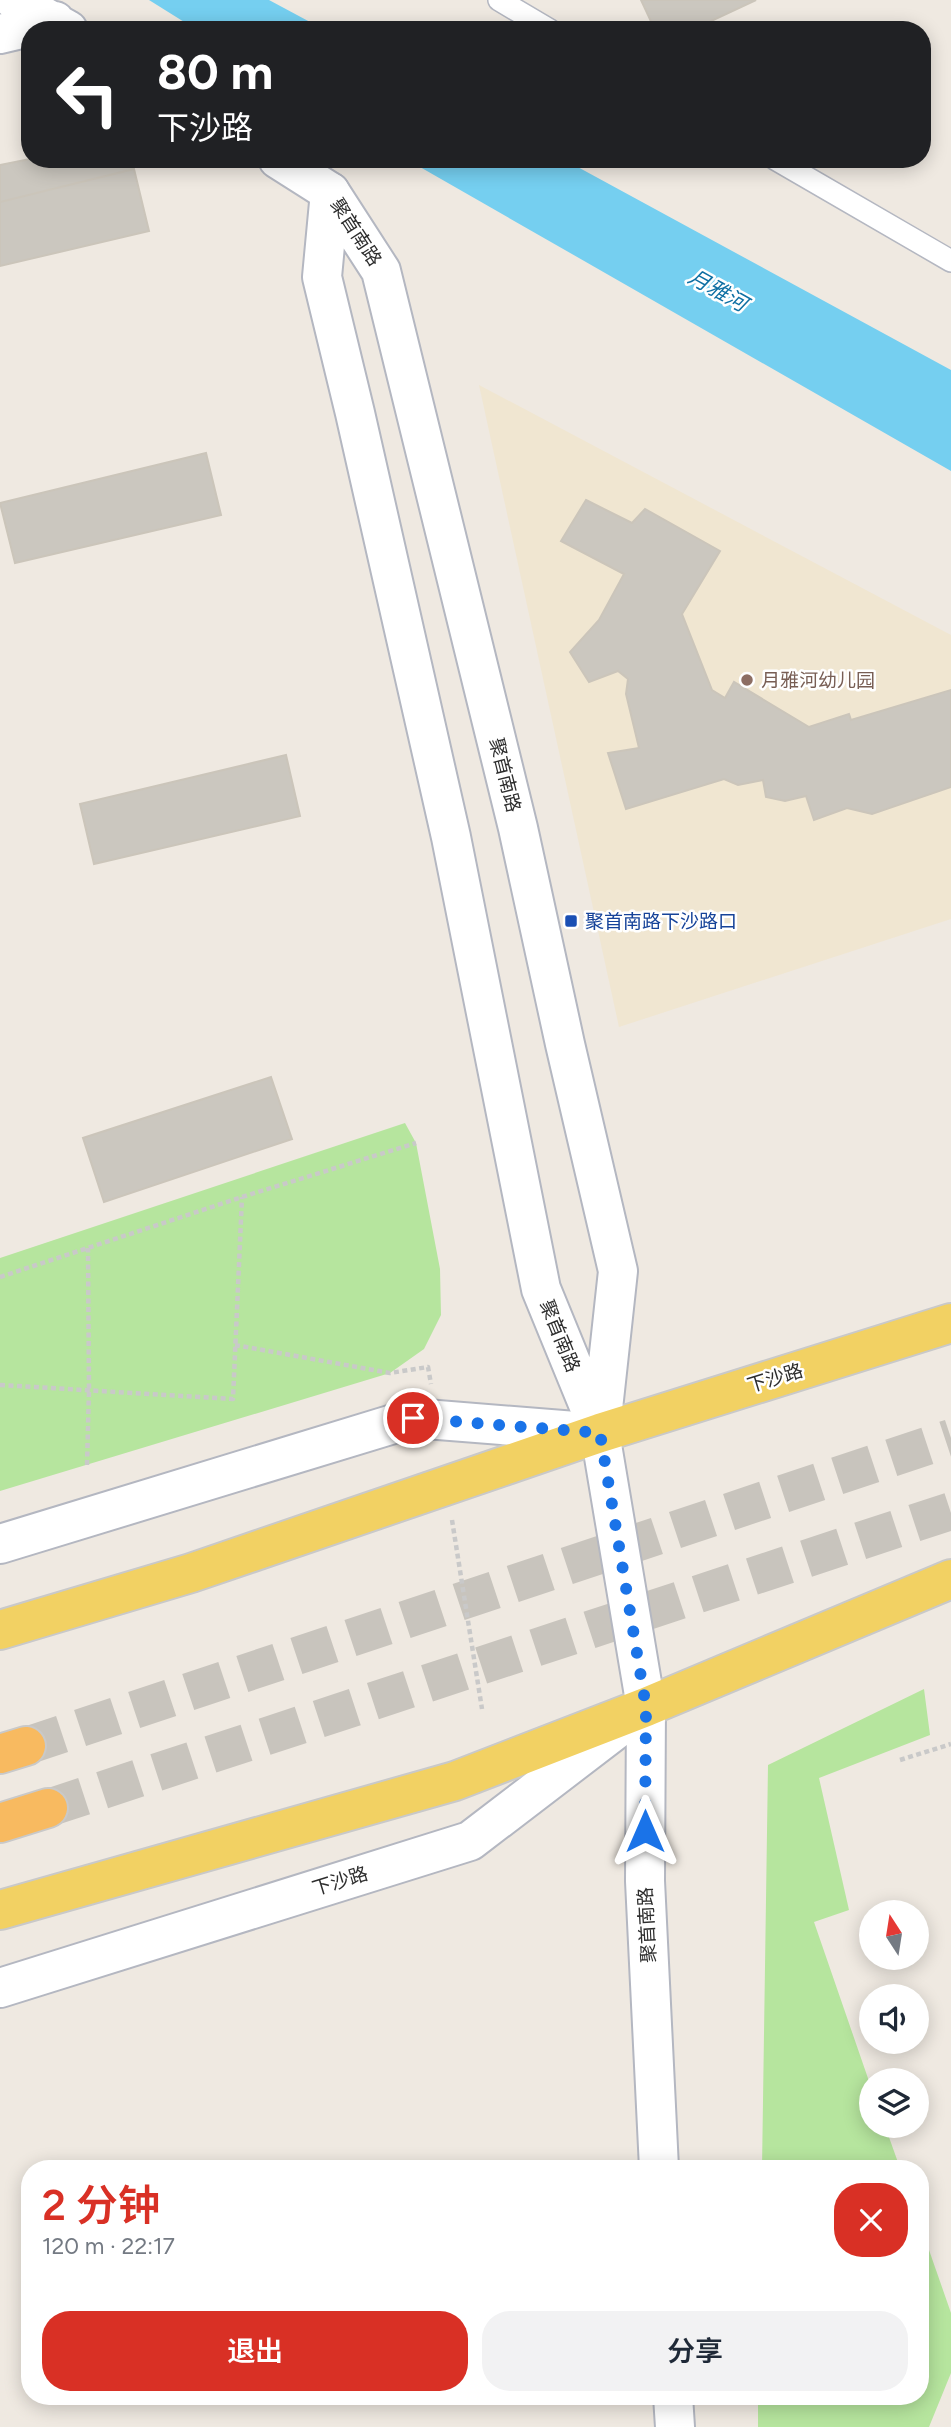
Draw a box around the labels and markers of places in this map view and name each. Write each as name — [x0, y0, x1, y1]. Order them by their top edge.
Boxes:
place label: 月雅河幼儿园 — [761, 669, 875, 692]
marker: 月雅河幼儿园 — [739, 672, 755, 688]
place label: 聚首南路下沙路口 — [585, 910, 737, 933]
marker: 聚首南路下沙路口 — [563, 913, 579, 929]
pin — [383, 1388, 443, 1448]

